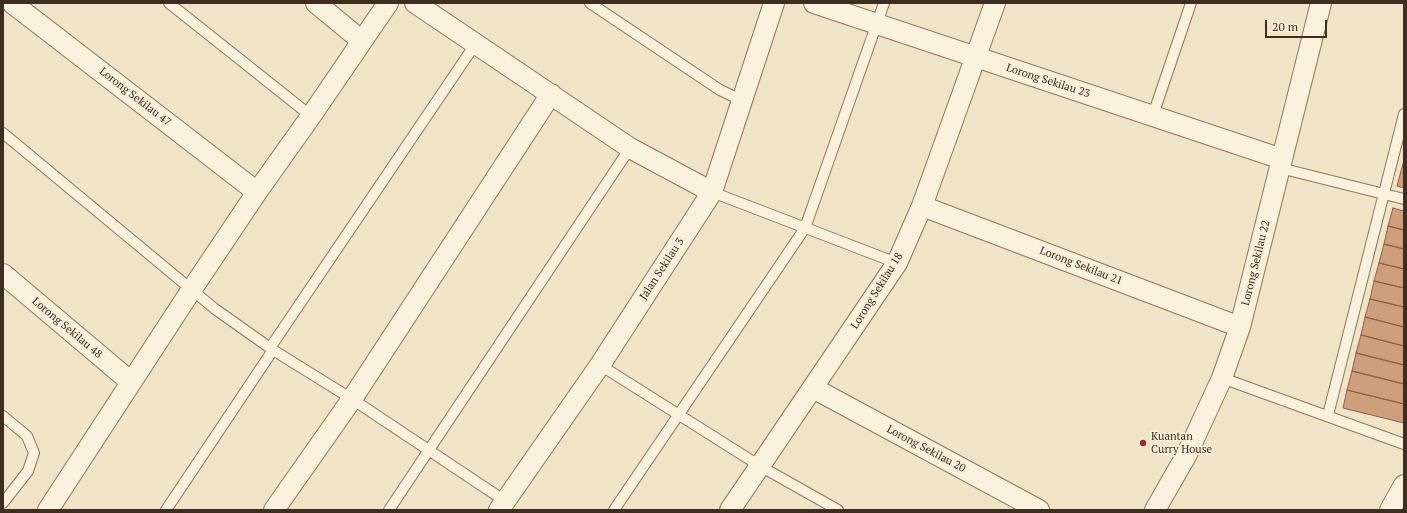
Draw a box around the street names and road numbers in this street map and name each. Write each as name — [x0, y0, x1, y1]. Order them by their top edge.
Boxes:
street label: Lorong Sekilau 23 — [1004, 61, 1092, 101]
street label: Lorong Sekilau 47 — [96, 65, 174, 129]
street label: Lorong Sekilau 22 — [1239, 219, 1273, 307]
street label: Jalan Sekilau 3 — [637, 235, 687, 303]
street label: Lorong Sekilau 21 — [1038, 244, 1124, 288]
street label: Lorong Sekilau 18 — [848, 250, 906, 332]
street label: Lorong Sekilau 48 — [29, 295, 105, 361]
street label: Lorong Sekilau 20 — [884, 423, 968, 475]

